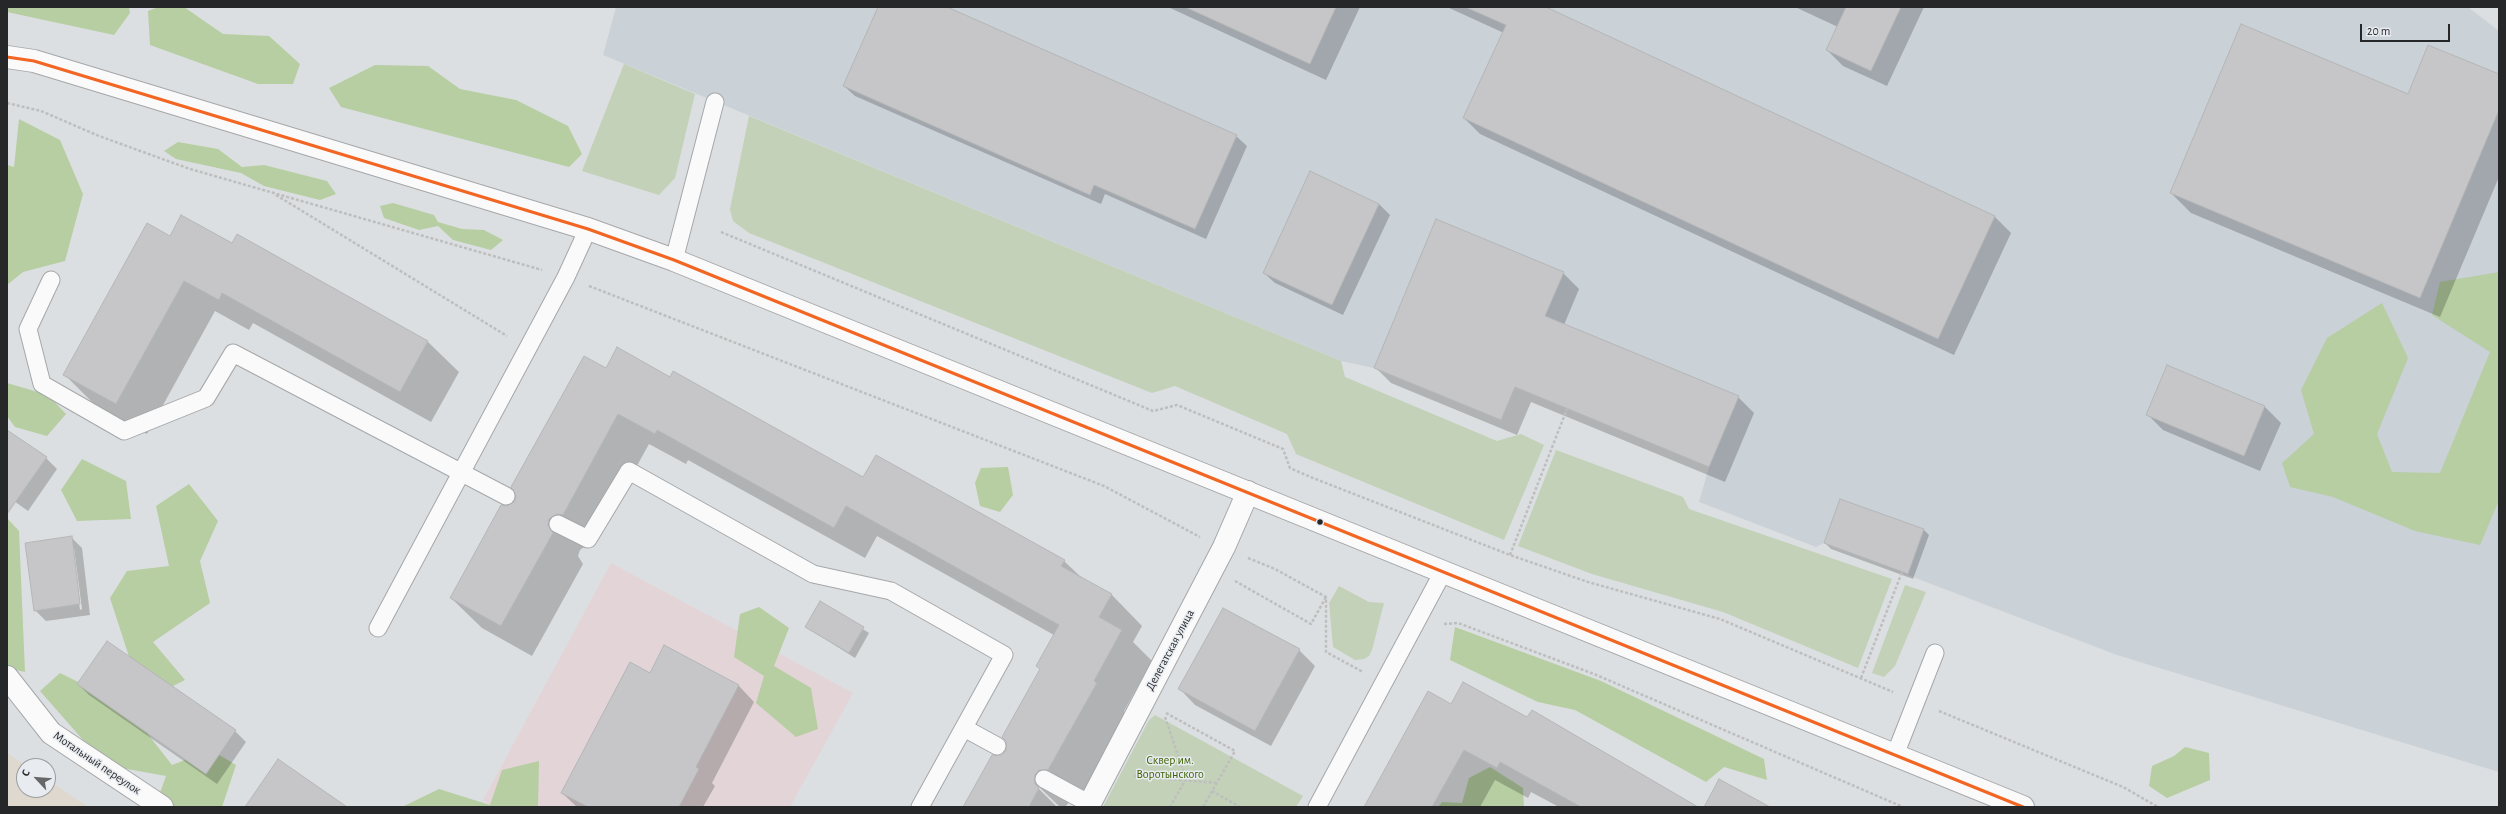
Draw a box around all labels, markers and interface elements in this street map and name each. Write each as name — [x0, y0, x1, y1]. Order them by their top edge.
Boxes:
scale bar — [2362, 16, 2452, 42]
text: 20 m — [2367, 25, 2390, 37]
unlabelled marker — [1315, 517, 1325, 527]
street label: Делегатская улица — [1143, 607, 1197, 693]
street label: Мотальный переулок — [50, 728, 144, 798]
park label: Сквер им. Воротынского — [1136, 753, 1204, 781]
north arrow — [16, 758, 56, 798]
text: С — [19, 768, 32, 778]

